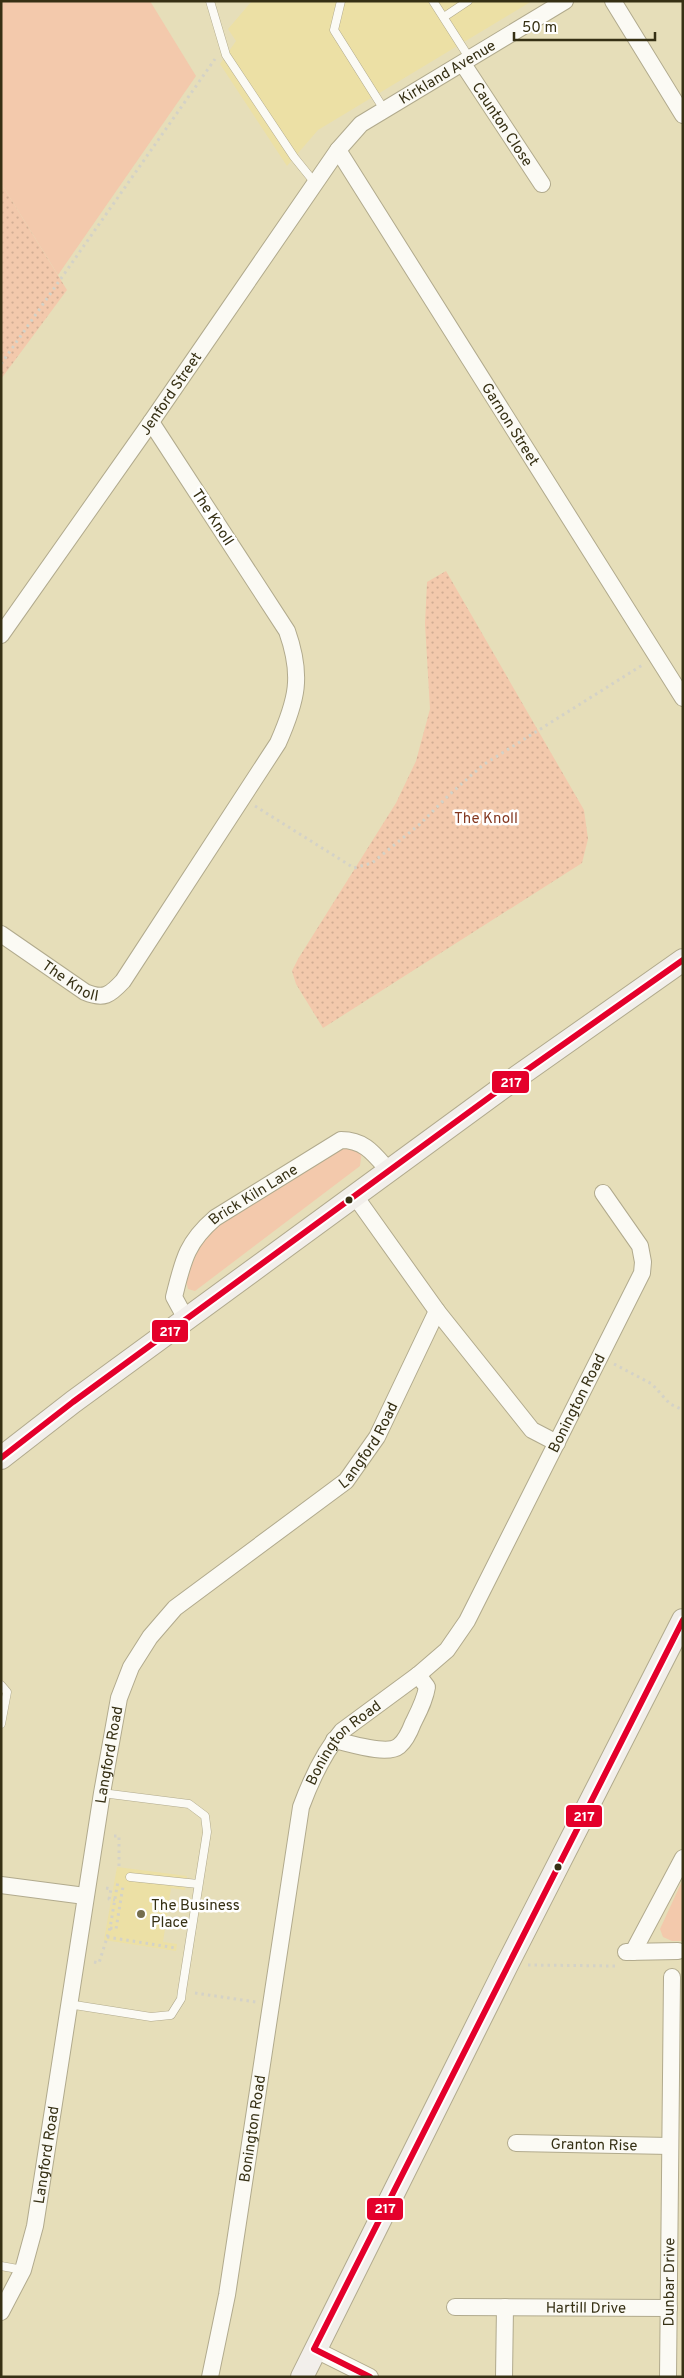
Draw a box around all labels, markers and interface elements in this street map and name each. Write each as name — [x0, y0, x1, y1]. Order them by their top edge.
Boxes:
scale bar — [514, 10, 655, 42]
text: 50 m — [522, 19, 557, 38]
street label: Kirkland Avenue — [396, 37, 500, 110]
street label: Caunton Close — [467, 79, 536, 171]
street label: Jenford Street — [137, 349, 207, 440]
street label: Garnon Street — [476, 380, 543, 470]
street label: The Knoll — [186, 486, 237, 550]
park label: The Knoll — [454, 810, 518, 829]
street label: The Knoll — [38, 957, 100, 1007]
line badge: 217 — [491, 1070, 530, 1094]
text: 217 — [500, 1075, 522, 1092]
street label: Brick Kiln Lane — [205, 1161, 302, 1230]
unlabelled marker — [344, 1195, 354, 1205]
line badge: 217 — [151, 1319, 189, 1343]
text: 217 — [159, 1324, 181, 1341]
street label: Bonington Road — [545, 1351, 611, 1456]
street label: Langford Road — [336, 1399, 403, 1494]
street label: Bonington Road — [303, 1697, 386, 1789]
street label: Langford Road — [92, 1705, 128, 1805]
line badge: 217 — [565, 1804, 603, 1828]
text: 217 — [573, 1809, 595, 1826]
unlabelled marker — [553, 1862, 563, 1872]
place label: The Business Place — [151, 1897, 240, 1933]
marker: The Business Place — [135, 1908, 147, 1920]
street label: Bonington Road — [236, 2074, 271, 2184]
street label: Langford Road — [31, 2105, 64, 2205]
street label: Granton Rise — [550, 2136, 638, 2156]
line badge: 217 — [366, 2197, 404, 2221]
text: 217 — [374, 2201, 396, 2218]
street label: Dunbar Drive — [661, 2237, 680, 2327]
street label: Hartill Drive — [546, 2299, 626, 2319]

